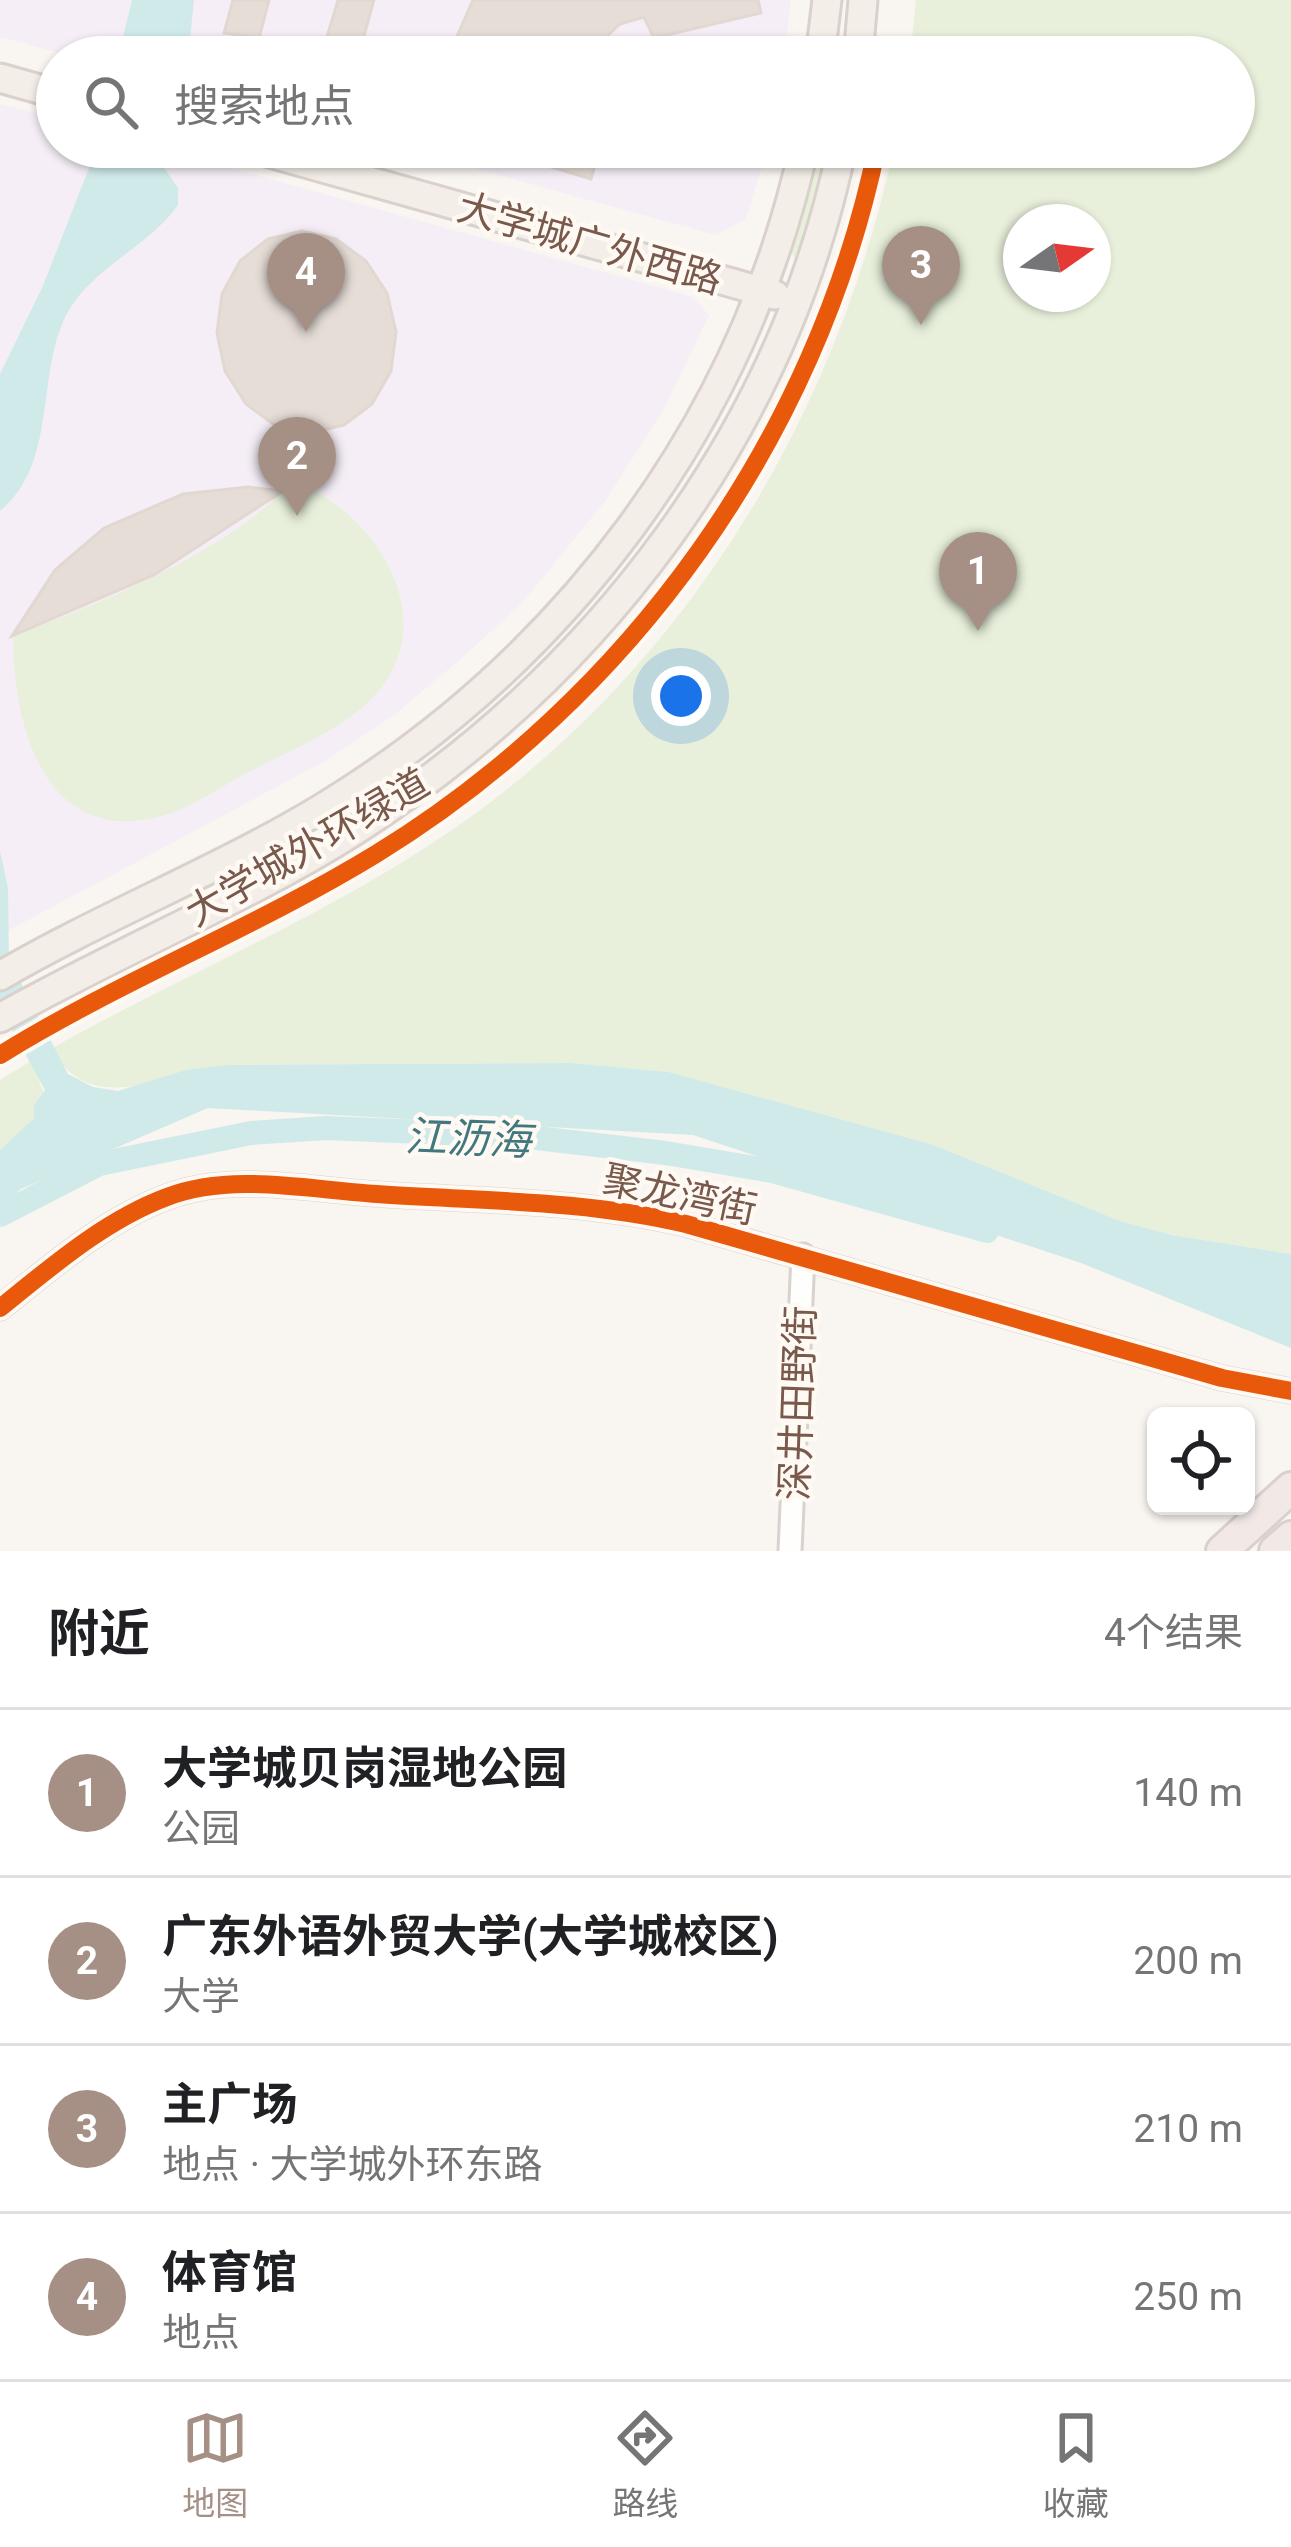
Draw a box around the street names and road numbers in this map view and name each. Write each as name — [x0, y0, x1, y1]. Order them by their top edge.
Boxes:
street label: 大学城广外西路 — [452, 184, 727, 304]
street label: 大学城外环绿道 — [178, 760, 437, 936]
street label: 聚龙湾街 — [599, 1156, 761, 1234]
street label: 深井田野街 — [772, 1305, 824, 1501]

